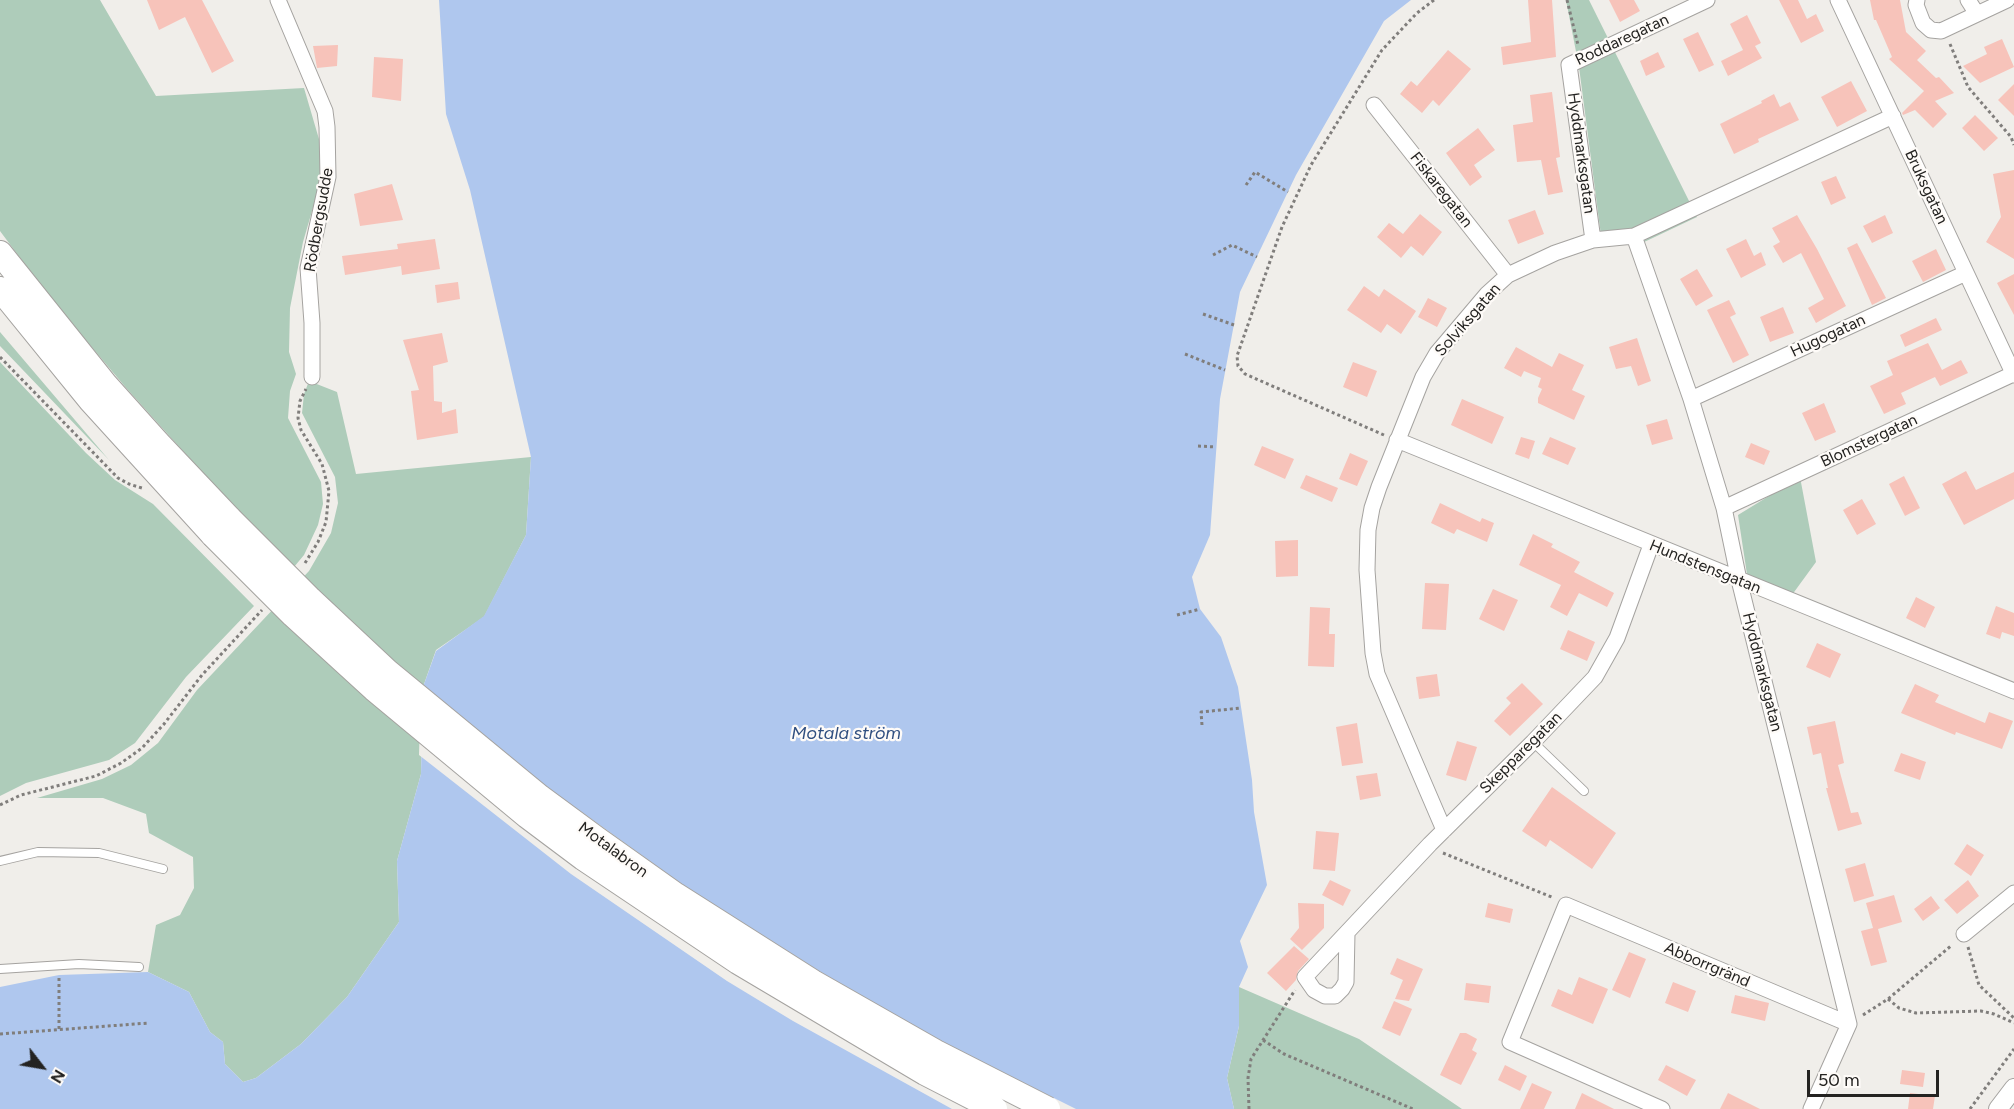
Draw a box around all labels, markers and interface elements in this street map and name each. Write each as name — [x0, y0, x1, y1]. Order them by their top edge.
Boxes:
street label: Roddaregatan — [1572, 10, 1672, 70]
street label: Hyddmarksgatan — [1563, 91, 1599, 215]
street label: Bruksgatan — [1900, 147, 1952, 227]
street label: Fiskaregatan — [1406, 148, 1476, 232]
street label: Rödbergsudde — [300, 166, 338, 274]
street label: Solviksgatan — [1431, 280, 1505, 360]
street label: Hugogatan — [1788, 310, 1868, 362]
street label: Blomstergatan — [1818, 410, 1920, 472]
street label: Hundstensgatan — [1646, 536, 1764, 598]
street label: Hyddmarksgatan — [1738, 610, 1786, 734]
street label: Skepparegatan — [1476, 708, 1566, 798]
water label: Motala ström — [791, 723, 901, 745]
street label: Motalabron — [574, 818, 652, 882]
street label: Abborrgränd — [1661, 938, 1753, 992]
north arrow — [12, 1037, 72, 1097]
scale bar — [1810, 1058, 1942, 1096]
text: N — [47, 1066, 69, 1087]
text: 50 m — [1818, 1069, 1860, 1091]

